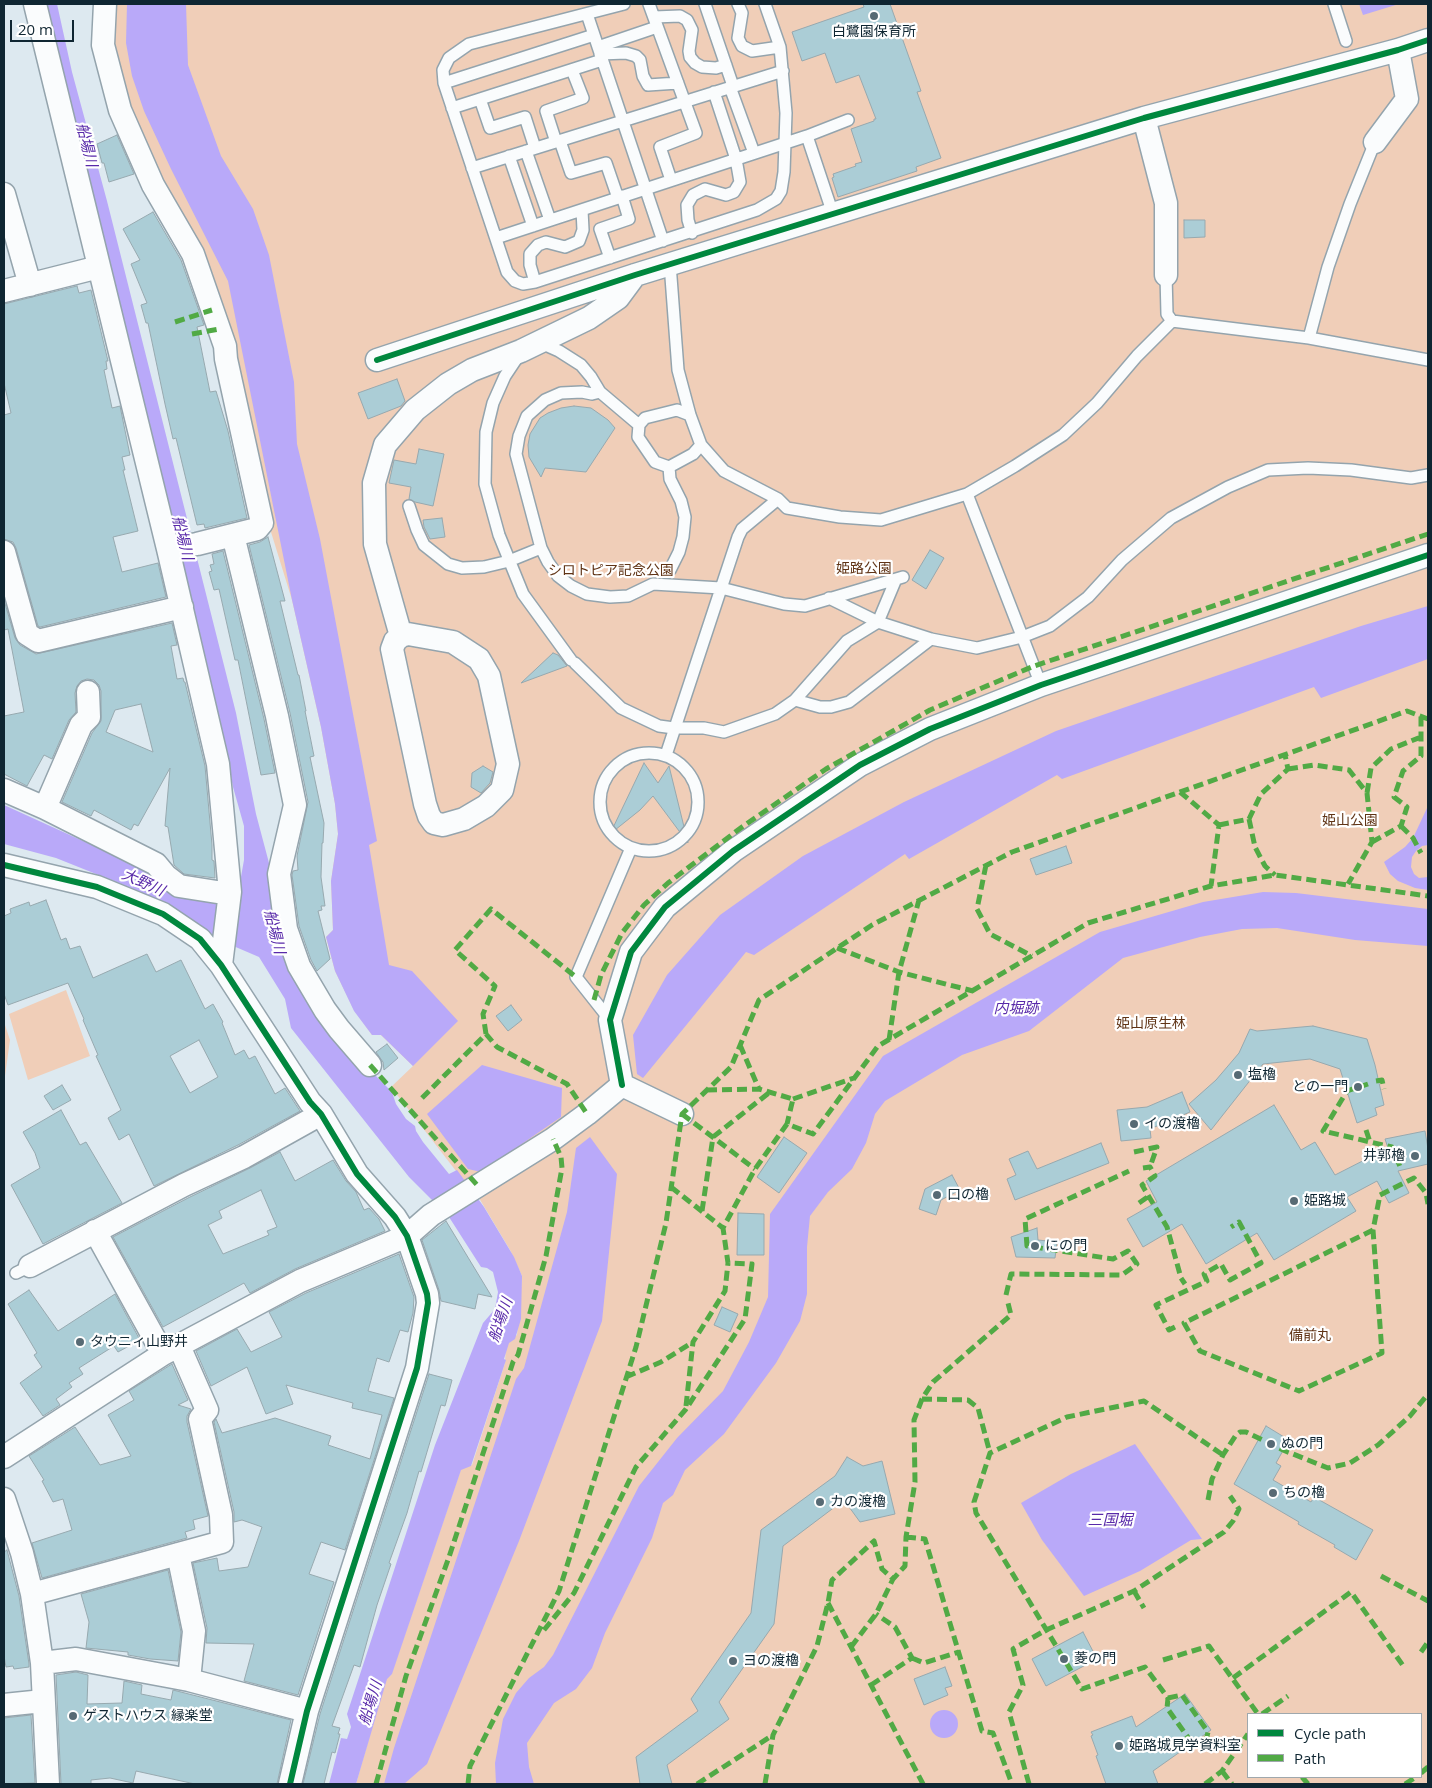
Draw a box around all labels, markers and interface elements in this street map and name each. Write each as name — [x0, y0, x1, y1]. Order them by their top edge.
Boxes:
scale bar — [12, 10, 76, 42]
marker: 白鷺園保育所 — [868, 10, 880, 22]
text: 20 m — [18, 19, 53, 39]
place label: 白鷺園保育所 — [832, 24, 916, 40]
water label: 船場川 — [72, 121, 100, 169]
water label: 船場川 — [168, 514, 196, 562]
park label: 姫路公園 — [836, 561, 892, 577]
park label: シロトピア記念公園 — [548, 563, 674, 579]
park label: 姫山公園 — [1322, 813, 1378, 829]
water label: 大野川 — [119, 866, 167, 900]
water label: 船場川 — [260, 908, 288, 956]
water label: 内堀跡 — [994, 1000, 1038, 1018]
park label: 姫山原生林 — [1116, 1016, 1186, 1032]
place label: 塩櫓 — [1248, 1067, 1276, 1083]
marker: 塩櫓 — [1232, 1069, 1244, 1081]
place label: との一門 — [1292, 1079, 1348, 1095]
marker: との一門 — [1352, 1081, 1364, 1093]
place label: イの渡櫓 — [1144, 1116, 1200, 1132]
marker: イの渡櫓 — [1128, 1118, 1140, 1130]
place label: 井郭櫓 — [1363, 1148, 1405, 1164]
marker: 井郭櫓 — [1409, 1150, 1421, 1162]
place label: 口の櫓 — [947, 1187, 989, 1203]
marker: 口の櫓 — [931, 1189, 943, 1201]
place label: 姫路城 — [1304, 1193, 1346, 1209]
marker: 姫路城 — [1288, 1195, 1300, 1207]
place label: にの門 — [1045, 1238, 1087, 1254]
marker: にの門 — [1029, 1240, 1041, 1252]
water label: 船場川 — [485, 1296, 517, 1344]
park label: 備前丸 — [1289, 1328, 1331, 1344]
place label: タウニィ山野井 — [90, 1334, 188, 1350]
marker: タウニィ山野井 — [74, 1336, 86, 1348]
place label: ぬの門 — [1281, 1436, 1323, 1452]
marker: ぬの門 — [1265, 1438, 1277, 1450]
place label: ちの櫓 — [1283, 1485, 1325, 1501]
marker: ちの櫓 — [1267, 1487, 1279, 1499]
place label: カの渡櫓 — [830, 1494, 886, 1510]
marker: カの渡櫓 — [814, 1496, 826, 1508]
water label: 三国堀 — [1088, 1512, 1132, 1530]
place label: 菱の門 — [1074, 1651, 1116, 1667]
place label: ヨの渡櫓 — [743, 1653, 799, 1669]
marker: 菱の門 — [1058, 1653, 1070, 1665]
marker: ヨの渡櫓 — [727, 1655, 739, 1667]
water label: 船場川 — [356, 1679, 386, 1727]
place label: ゲストハウス 縁楽堂 — [83, 1708, 213, 1724]
marker: ゲストハウス 縁楽堂 — [67, 1710, 79, 1722]
legend — [1247, 1713, 1422, 1778]
text: Cycle path — [1294, 1723, 1366, 1743]
place label: 姫路城見学資料室 — [1129, 1738, 1241, 1754]
marker: 姫路城見学資料室 — [1113, 1740, 1125, 1752]
text: Path — [1294, 1748, 1326, 1768]

